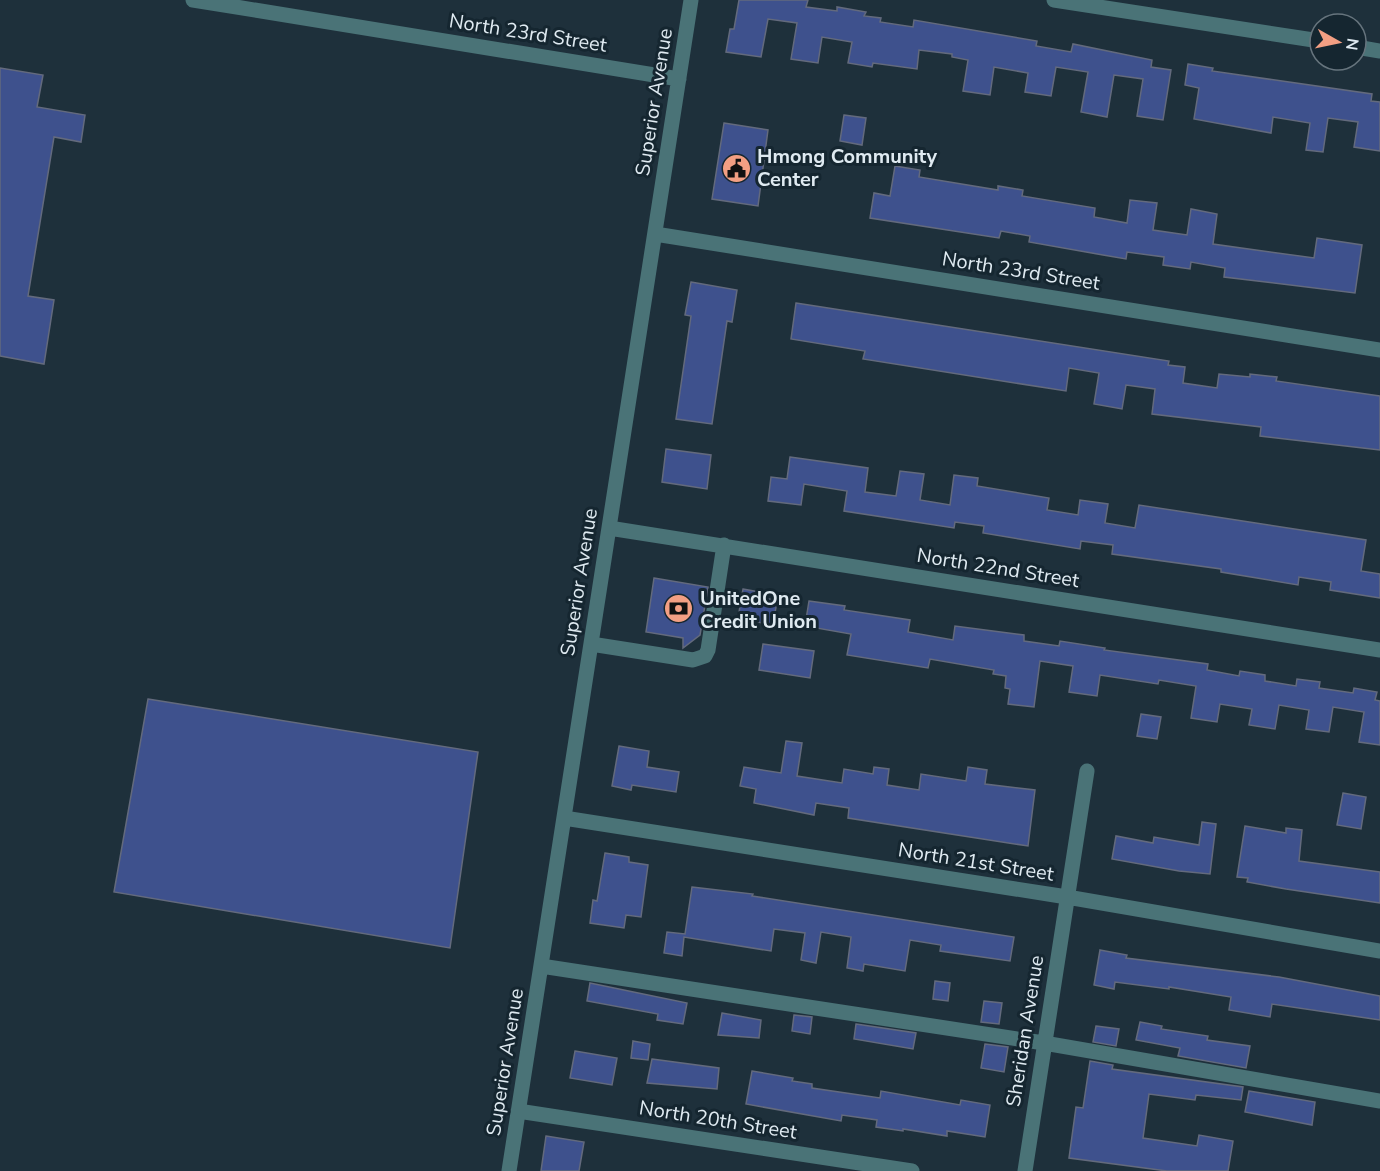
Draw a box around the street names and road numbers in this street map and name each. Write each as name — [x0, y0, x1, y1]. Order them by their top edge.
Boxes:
street label: North 23rd Street — [447, 7, 610, 59]
street label: Superior Avenue — [629, 26, 679, 178]
street label: North 23rd Street — [940, 245, 1103, 297]
street label: Superior Avenue — [554, 506, 604, 658]
street label: North 22nd Street — [915, 542, 1082, 594]
street label: North 21st Street — [896, 836, 1057, 888]
street label: Sheridan Avenue — [1000, 953, 1050, 1109]
street label: Superior Avenue — [480, 986, 530, 1138]
street label: North 20th Street — [637, 1094, 800, 1146]

